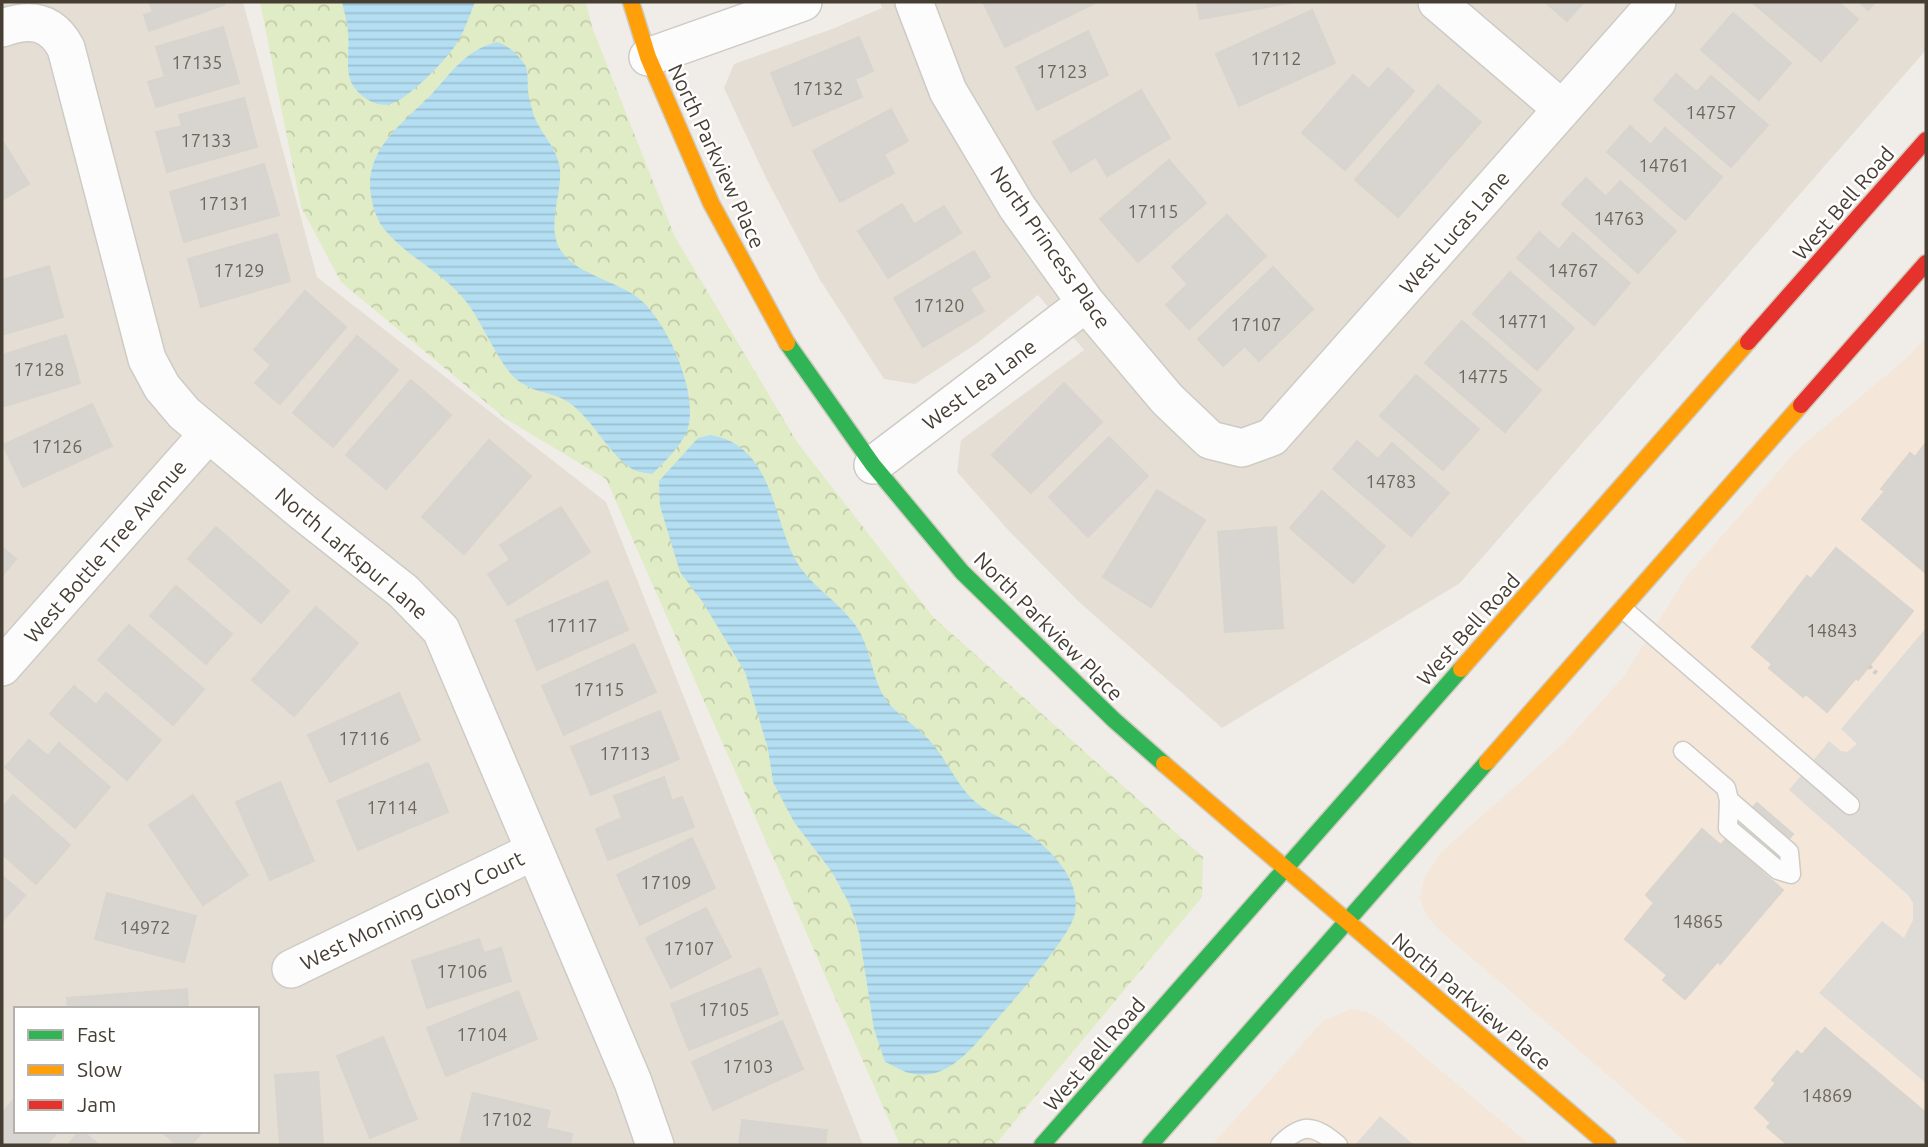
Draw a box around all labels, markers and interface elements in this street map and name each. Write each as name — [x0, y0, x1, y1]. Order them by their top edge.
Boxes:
house number: 17112 — [1251, 48, 1301, 68]
house number: 17135 — [172, 52, 222, 72]
street label: North Parkview Place — [664, 60, 770, 252]
house number: 17123 — [1037, 61, 1087, 81]
house number: 17132 — [793, 78, 843, 98]
house number: 14757 — [1686, 102, 1736, 122]
house number: 17133 — [181, 130, 231, 150]
street label: West Bell Road — [1787, 142, 1899, 264]
house number: 14761 — [1639, 155, 1689, 175]
street label: North Princess Place — [986, 161, 1116, 333]
street label: West Lucas Lane — [1394, 166, 1514, 298]
house number: 17131 — [199, 193, 249, 213]
house number: 17115 — [1128, 201, 1178, 221]
house number: 14763 — [1594, 208, 1644, 228]
house number: 17129 — [214, 260, 264, 280]
house number: 14767 — [1548, 260, 1598, 280]
house number: 17120 — [914, 295, 964, 315]
house number: 14771 — [1498, 311, 1548, 331]
house number: 17107 — [1231, 314, 1281, 334]
street label: West Lea Lane — [918, 334, 1040, 434]
house number: 17128 — [14, 359, 64, 379]
house number: 14775 — [1458, 366, 1508, 386]
house number: 17126 — [32, 436, 82, 456]
street label: West Bottle Tree Avenue — [19, 455, 191, 647]
house number: 14783 — [1366, 471, 1416, 491]
street label: North Larkspur Lane — [271, 482, 433, 624]
street label: North Parkview Place — [970, 547, 1128, 705]
street label: West Bell Road — [1412, 568, 1524, 690]
house number: 17117 — [547, 615, 597, 635]
house number: 14843 — [1807, 620, 1857, 640]
house number: 17115 — [574, 679, 624, 699]
house number: 17116 — [339, 728, 389, 748]
house number: 17113 — [600, 743, 650, 763]
house number: 17114 — [367, 797, 417, 817]
street label: West Morning Glory Court — [296, 845, 528, 975]
house number: 17109 — [641, 872, 691, 892]
house number: 14865 — [1673, 911, 1723, 931]
house number: 14972 — [120, 917, 170, 937]
street label: North Parkview Place — [1388, 927, 1556, 1075]
house number: 17107 — [664, 938, 714, 958]
house number: 17106 — [437, 961, 487, 981]
street label: West Bell Road — [1038, 993, 1150, 1115]
house number: 17105 — [699, 999, 749, 1019]
legend — [14, 1007, 259, 1133]
text: Fast — [77, 1022, 115, 1046]
house number: 17104 — [457, 1024, 507, 1044]
house number: 17103 — [723, 1056, 773, 1076]
text: Slow — [77, 1057, 122, 1081]
house number: 14869 — [1802, 1085, 1852, 1105]
text: Jam — [77, 1092, 116, 1116]
house number: 17102 — [482, 1109, 532, 1129]

